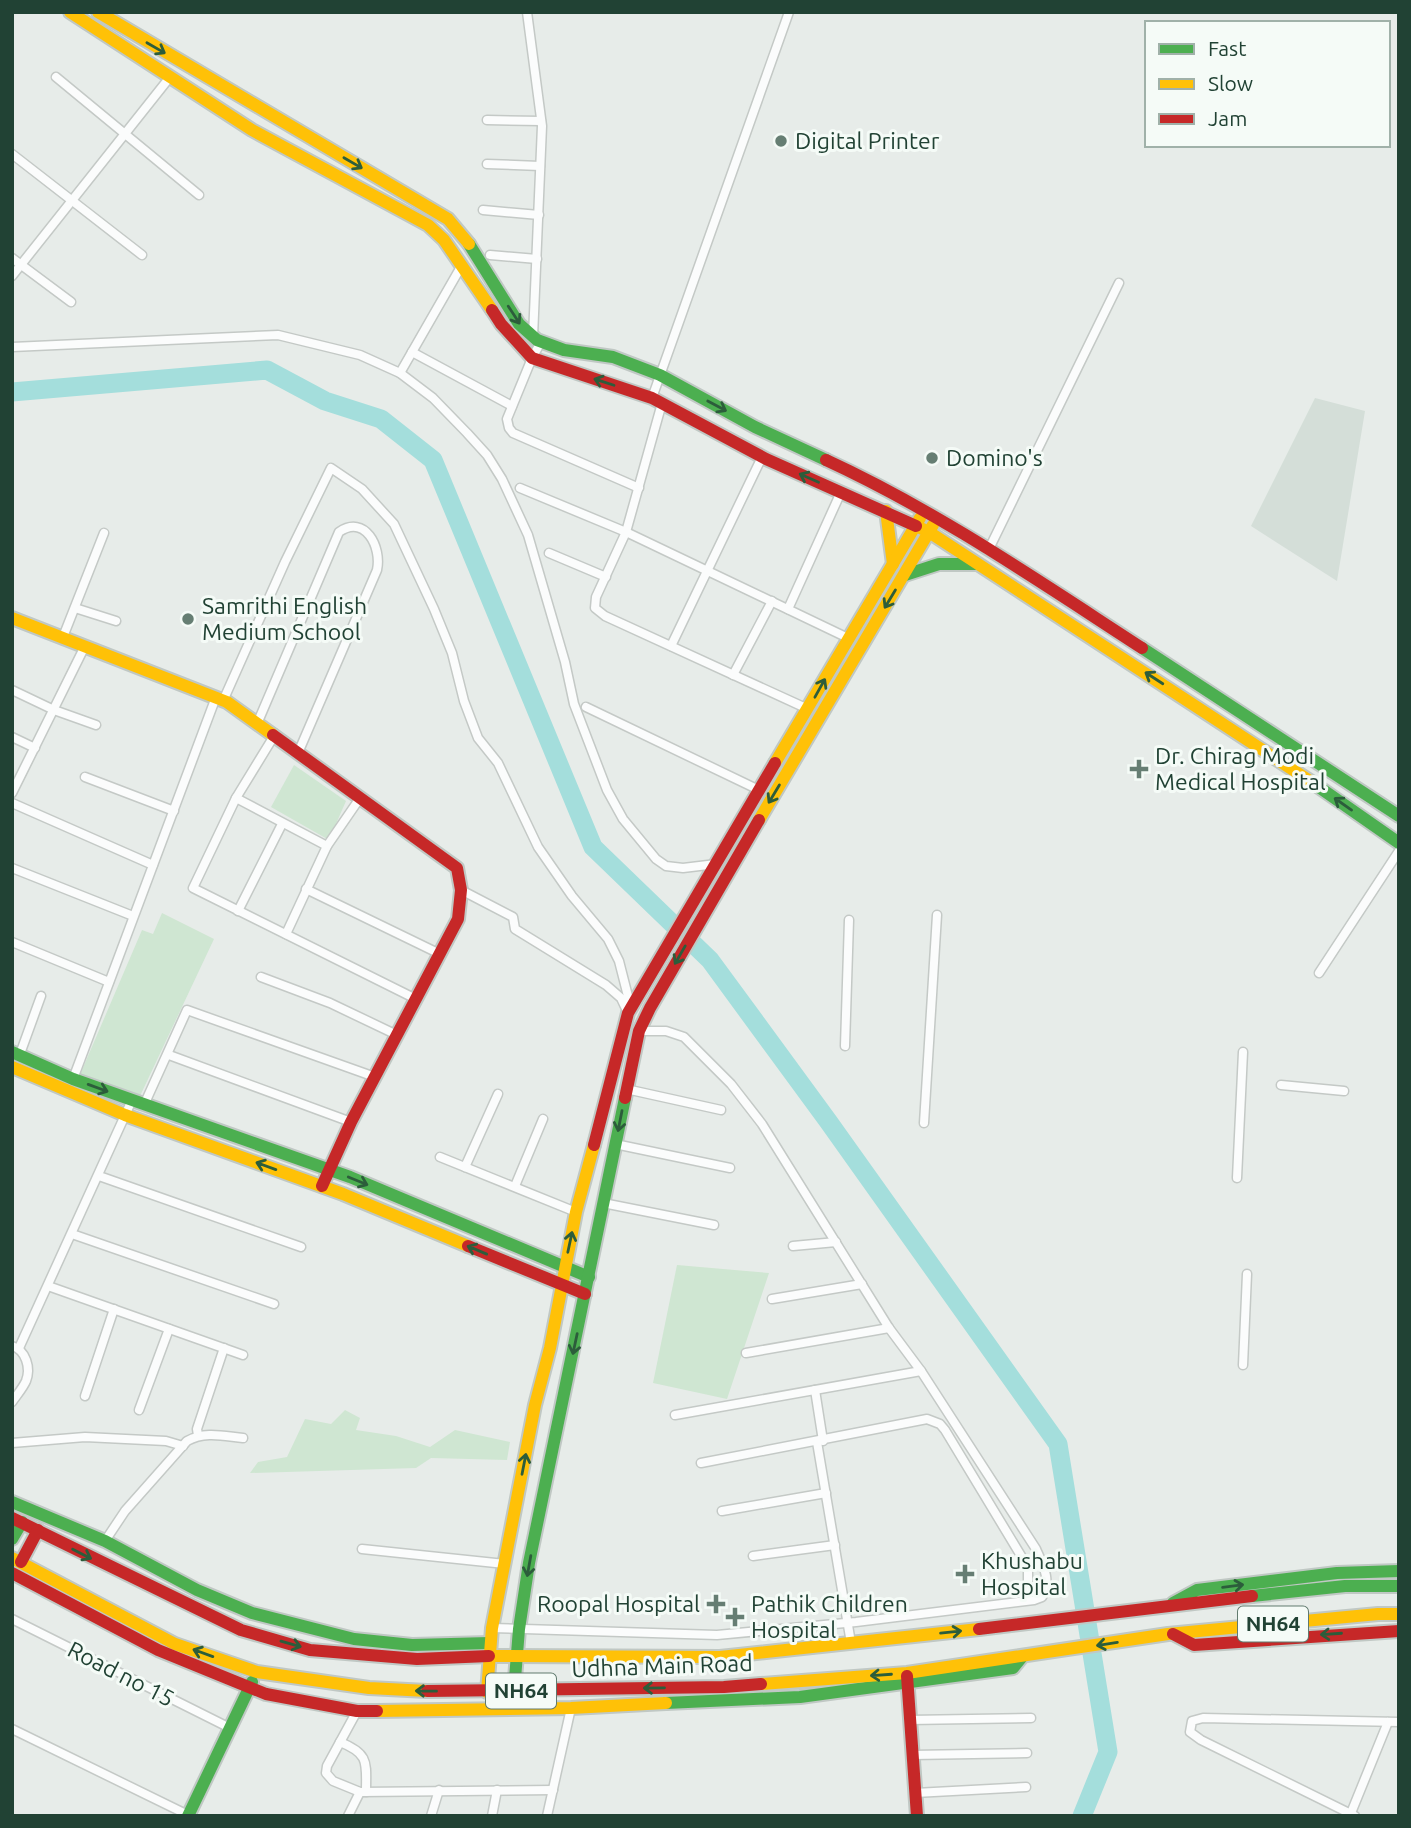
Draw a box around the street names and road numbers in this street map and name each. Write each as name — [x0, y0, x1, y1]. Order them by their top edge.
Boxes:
road number: NH64 — [1238, 1606, 1308, 1642]
street label: Road no 15 — [64, 1636, 179, 1711]
street label: Udhna Main Road — [571, 1650, 753, 1681]
road number: NH64 — [486, 1674, 556, 1708]

